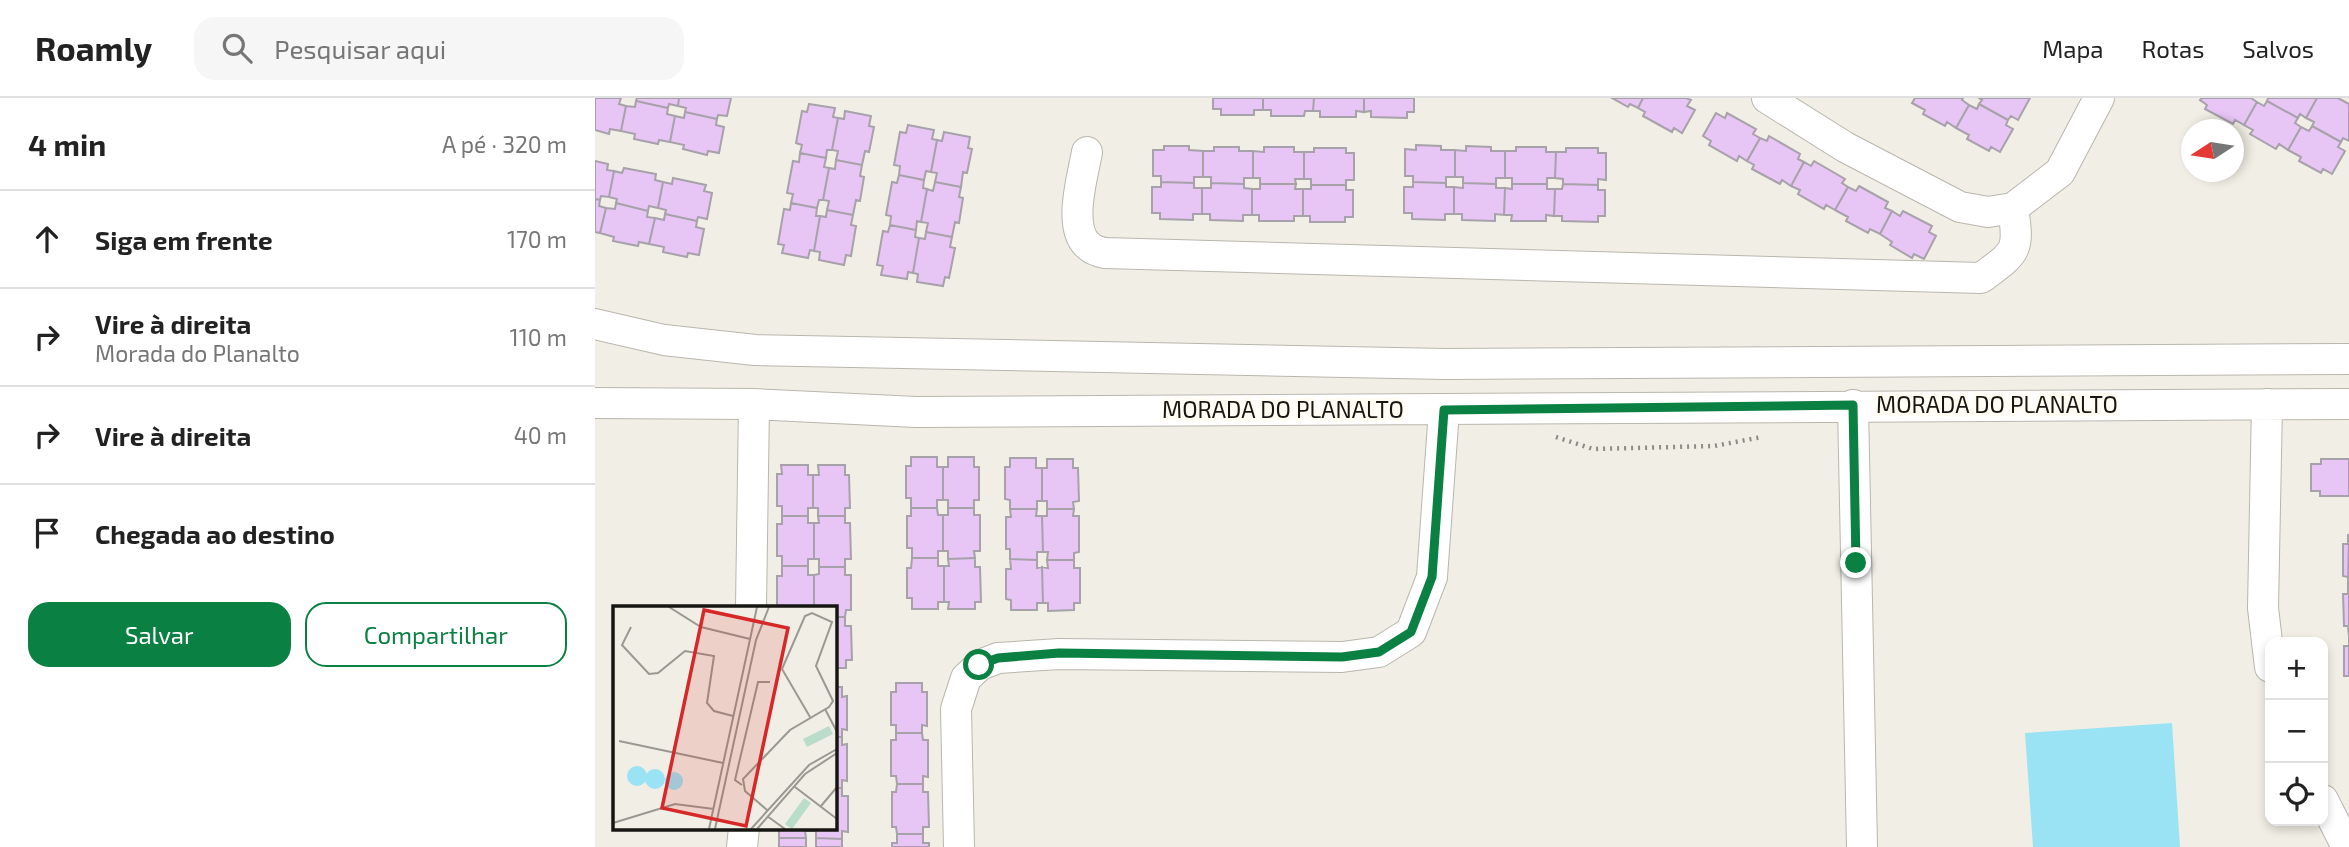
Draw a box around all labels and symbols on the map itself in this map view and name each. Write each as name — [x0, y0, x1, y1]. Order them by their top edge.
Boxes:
north arrow — [2181, 119, 2244, 182]
street label: MORADA DO PLANALTO — [1876, 390, 2118, 418]
street label: MORADA DO PLANALTO — [1162, 395, 1404, 423]
route end — [1840, 547, 1871, 578]
inset map — [613, 606, 837, 830]
route start — [963, 649, 994, 680]

